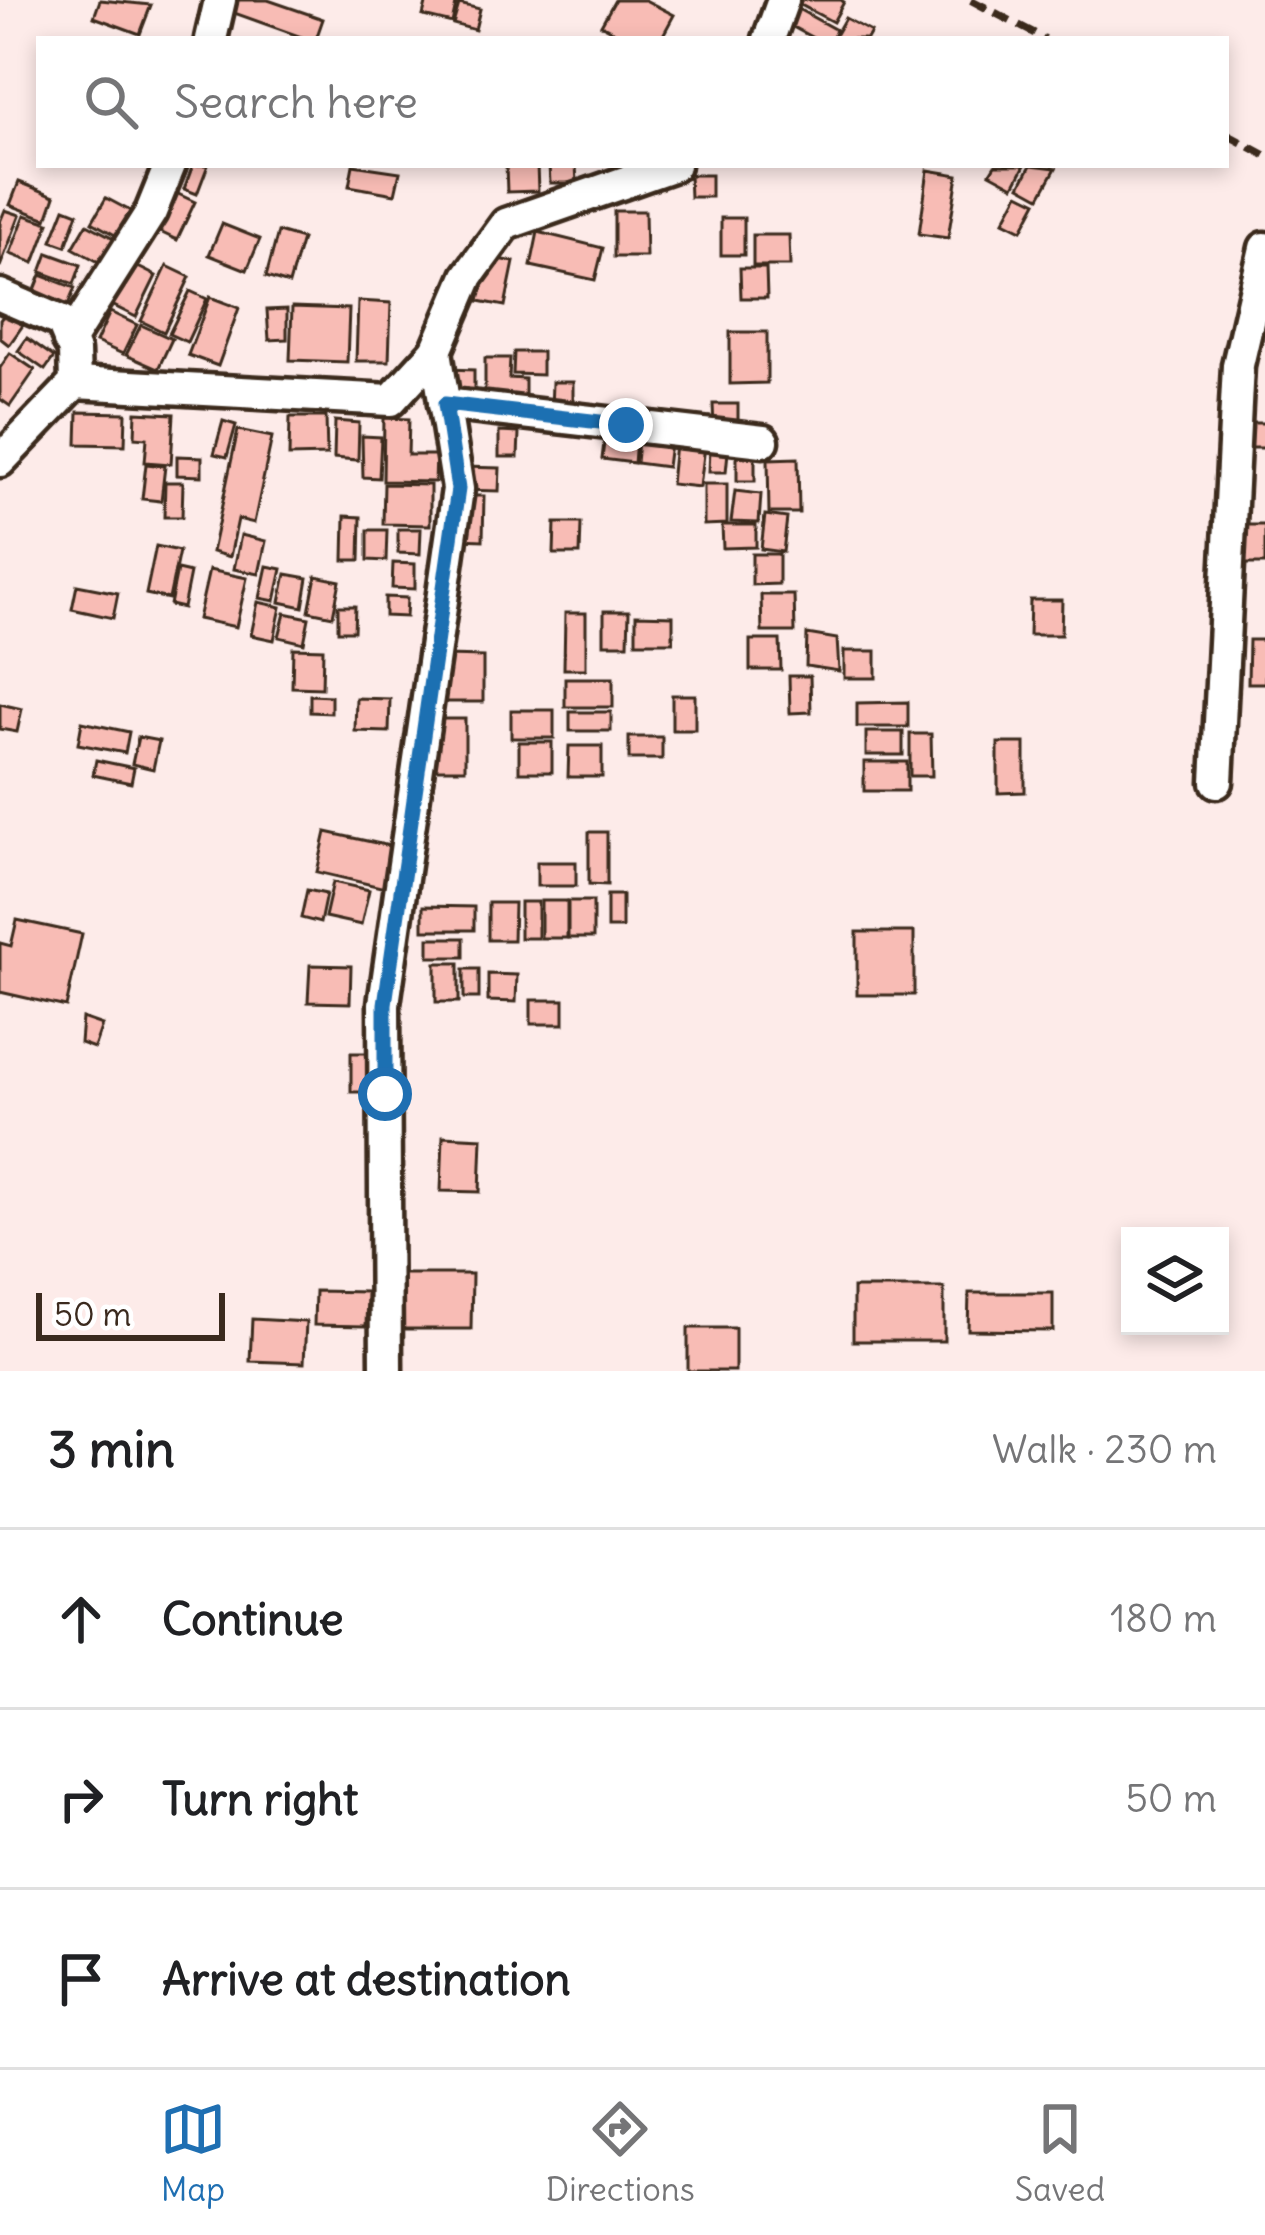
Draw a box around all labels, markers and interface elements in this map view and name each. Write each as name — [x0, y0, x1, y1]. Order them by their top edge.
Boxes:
search box — [36, 36, 1229, 168]
icon: search — [78, 69, 144, 135]
text: Search here — [174, 74, 418, 130]
route end — [599, 398, 653, 452]
route start — [358, 1067, 412, 1121]
map controls — [1121, 1227, 1229, 1335]
button: layers — [1121, 1227, 1229, 1335]
scale bar — [36, 1287, 225, 1340]
text: 50 m — [54, 1293, 131, 1335]
text: 3 min — [48, 1417, 175, 1481]
text: Walk · 230 m — [992, 1425, 1217, 1474]
icon: ahead — [48, 1586, 114, 1652]
text: Continue — [162, 1591, 344, 1647]
text: 180 m — [1110, 1594, 1217, 1643]
icon: right — [48, 1766, 114, 1832]
text: Turn right — [162, 1771, 358, 1827]
text: 50 m — [1125, 1774, 1217, 1823]
icon: arrive — [48, 1946, 114, 2012]
text: Arrive at destination — [162, 1951, 571, 2007]
tab: Map — [160, 2096, 226, 2210]
tab: Directions — [546, 2096, 695, 2210]
tab: Saved — [1015, 2096, 1105, 2210]

